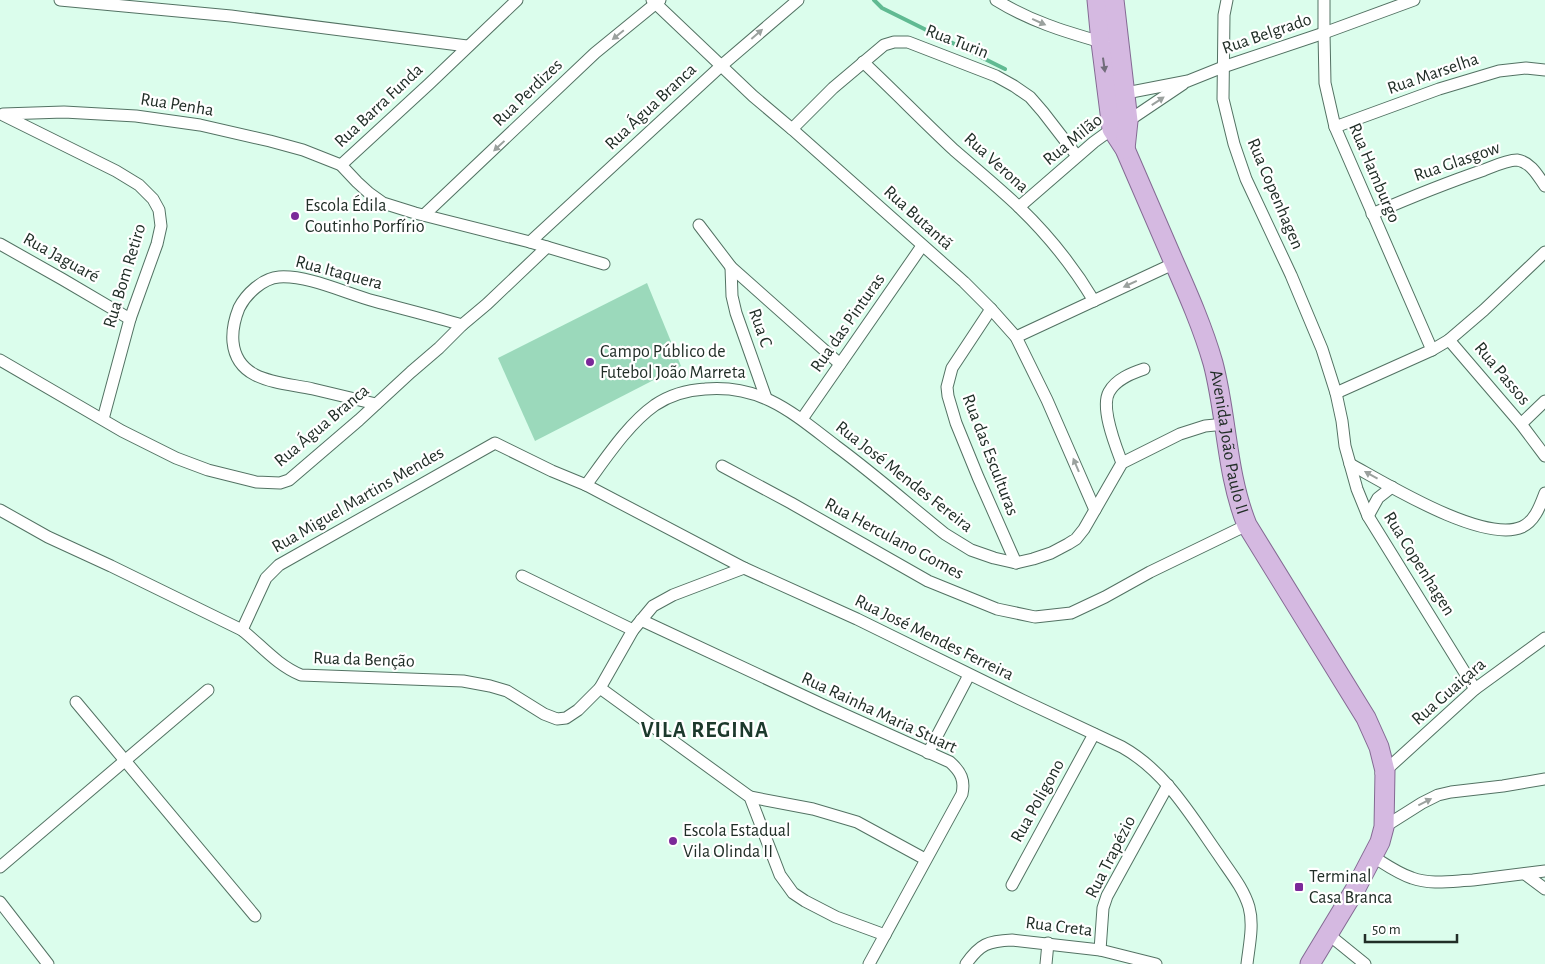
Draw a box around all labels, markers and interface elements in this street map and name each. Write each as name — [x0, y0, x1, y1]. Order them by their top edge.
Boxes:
street label: Rua Belgrado — [1220, 10, 1314, 58]
one-way arrow — [1032, 18, 1046, 26]
street label: Rua Turin — [923, 22, 991, 62]
one-way arrow — [612, 29, 625, 40]
one-way arrow — [751, 29, 764, 40]
street label: Rua Marselha — [1385, 50, 1481, 98]
street label: Rua Perdizes — [490, 56, 566, 130]
street label: Rua Água Branca — [600, 58, 700, 154]
one-way arrow — [1100, 58, 1108, 74]
street label: Rua Barra Funda — [331, 61, 427, 151]
street label: Rua Penha — [139, 90, 215, 120]
one-way arrow — [1151, 96, 1165, 106]
street label: Rua Milão — [1040, 111, 1106, 169]
street label: Rua Hamburgo — [1345, 121, 1403, 226]
street label: Rua Verona — [960, 130, 1032, 196]
street label: Rua Copenhagen — [1244, 136, 1306, 252]
street label: Rua Glasgow — [1412, 139, 1502, 185]
one-way arrow — [493, 140, 505, 152]
street label: Rua Butantã — [880, 182, 956, 254]
place label: Escola Édila Coutinho Porfírio — [305, 194, 425, 236]
marker: Escola Édila Coutinho Porfírio — [289, 210, 301, 222]
street label: Rua Bom Retiro — [101, 222, 149, 330]
street label: Rua Jaguaré — [20, 230, 102, 286]
street label: Rua Itaquera — [294, 253, 384, 293]
street label: Rua das Pinturas — [807, 270, 889, 376]
one-way arrow — [1123, 279, 1138, 288]
street label: Rua C — [745, 306, 775, 350]
street label: Rua Passos — [1471, 339, 1533, 409]
place label: Campo Público de Futebol João Marreta — [600, 343, 746, 382]
marker: Campo Público de Futebol João Marreta — [584, 356, 596, 368]
street label: Avenida João Paulo II — [1206, 368, 1251, 517]
street label: Rua Água Branca — [269, 379, 373, 471]
street label: Rua das Esculturas — [959, 392, 1021, 518]
street label: Rua José Mendes Fereira — [832, 418, 976, 536]
street label: Rua Miguel Martins Mendes — [269, 443, 447, 557]
one-way arrow — [1071, 458, 1079, 472]
one-way arrow — [1364, 471, 1378, 480]
street label: Rua Herculano Gomes — [822, 495, 966, 583]
street label: Rua Copenhagen — [1380, 509, 1458, 619]
street label: Rua José Mendes Ferreira — [852, 592, 1016, 684]
street label: Rua da Benção — [313, 649, 415, 671]
street label: Rua Guaiçara — [1409, 655, 1489, 729]
street label: Rua Rainha Maria Stuart — [799, 669, 960, 757]
district label: VILA REGINA — [641, 719, 769, 741]
street label: Rua Poligono — [1008, 756, 1068, 846]
one-way arrow — [1418, 798, 1432, 806]
street label: Rua Trapézio — [1083, 813, 1139, 901]
place label: Escola Estadual Vila Olinda II — [683, 822, 790, 861]
marker: Escola Estadual Vila Olinda II — [667, 835, 679, 847]
place label: Terminal Casa Branca — [1309, 868, 1392, 907]
marker: Terminal Casa Branca — [1293, 881, 1305, 893]
scale bar — [1365, 912, 1458, 944]
street label: Rua Creta — [1025, 914, 1093, 940]
text: 50 m — [1372, 922, 1401, 937]

